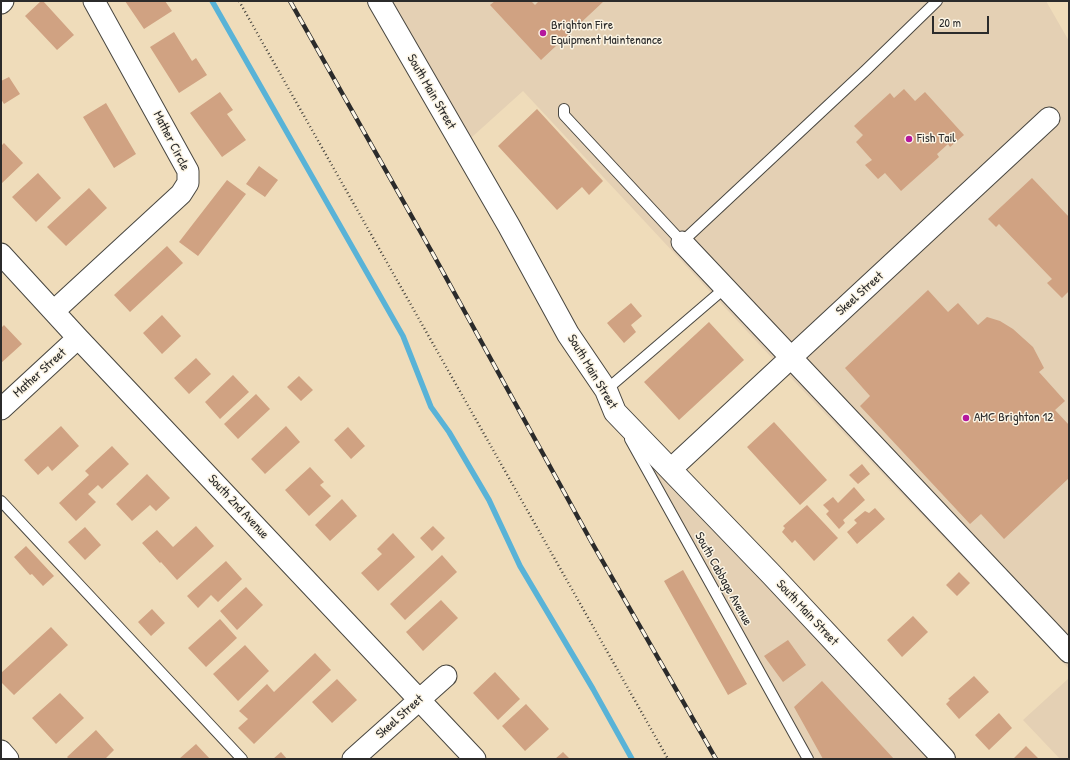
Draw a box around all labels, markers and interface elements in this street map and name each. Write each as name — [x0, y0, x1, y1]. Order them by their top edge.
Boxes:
scale bar — [934, 8, 991, 34]
text: 20 m — [939, 14, 961, 31]
place label: Brighton Fire Equipment Maintenance — [551, 18, 662, 49]
marker: Brighton Fire Equipment Maintenance — [538, 28, 548, 38]
street label: South Main Street — [403, 52, 459, 132]
street label: Mather Circle — [149, 109, 193, 173]
place label: Fish Tail — [917, 131, 956, 147]
marker: Fish Tail — [904, 134, 914, 144]
street label: Skeel Street — [833, 269, 887, 319]
street label: South Main Street — [564, 332, 620, 412]
street label: Mather Street — [10, 345, 70, 401]
place label: AMC Brighton 12 — [974, 410, 1053, 426]
marker: AMC Brighton 12 — [961, 413, 971, 423]
street label: South 2nd Avenue — [204, 472, 272, 542]
street label: South Cabbage Avenue — [691, 530, 755, 628]
street label: South Main Street — [773, 577, 841, 649]
street label: Skeel Street — [373, 692, 427, 742]

